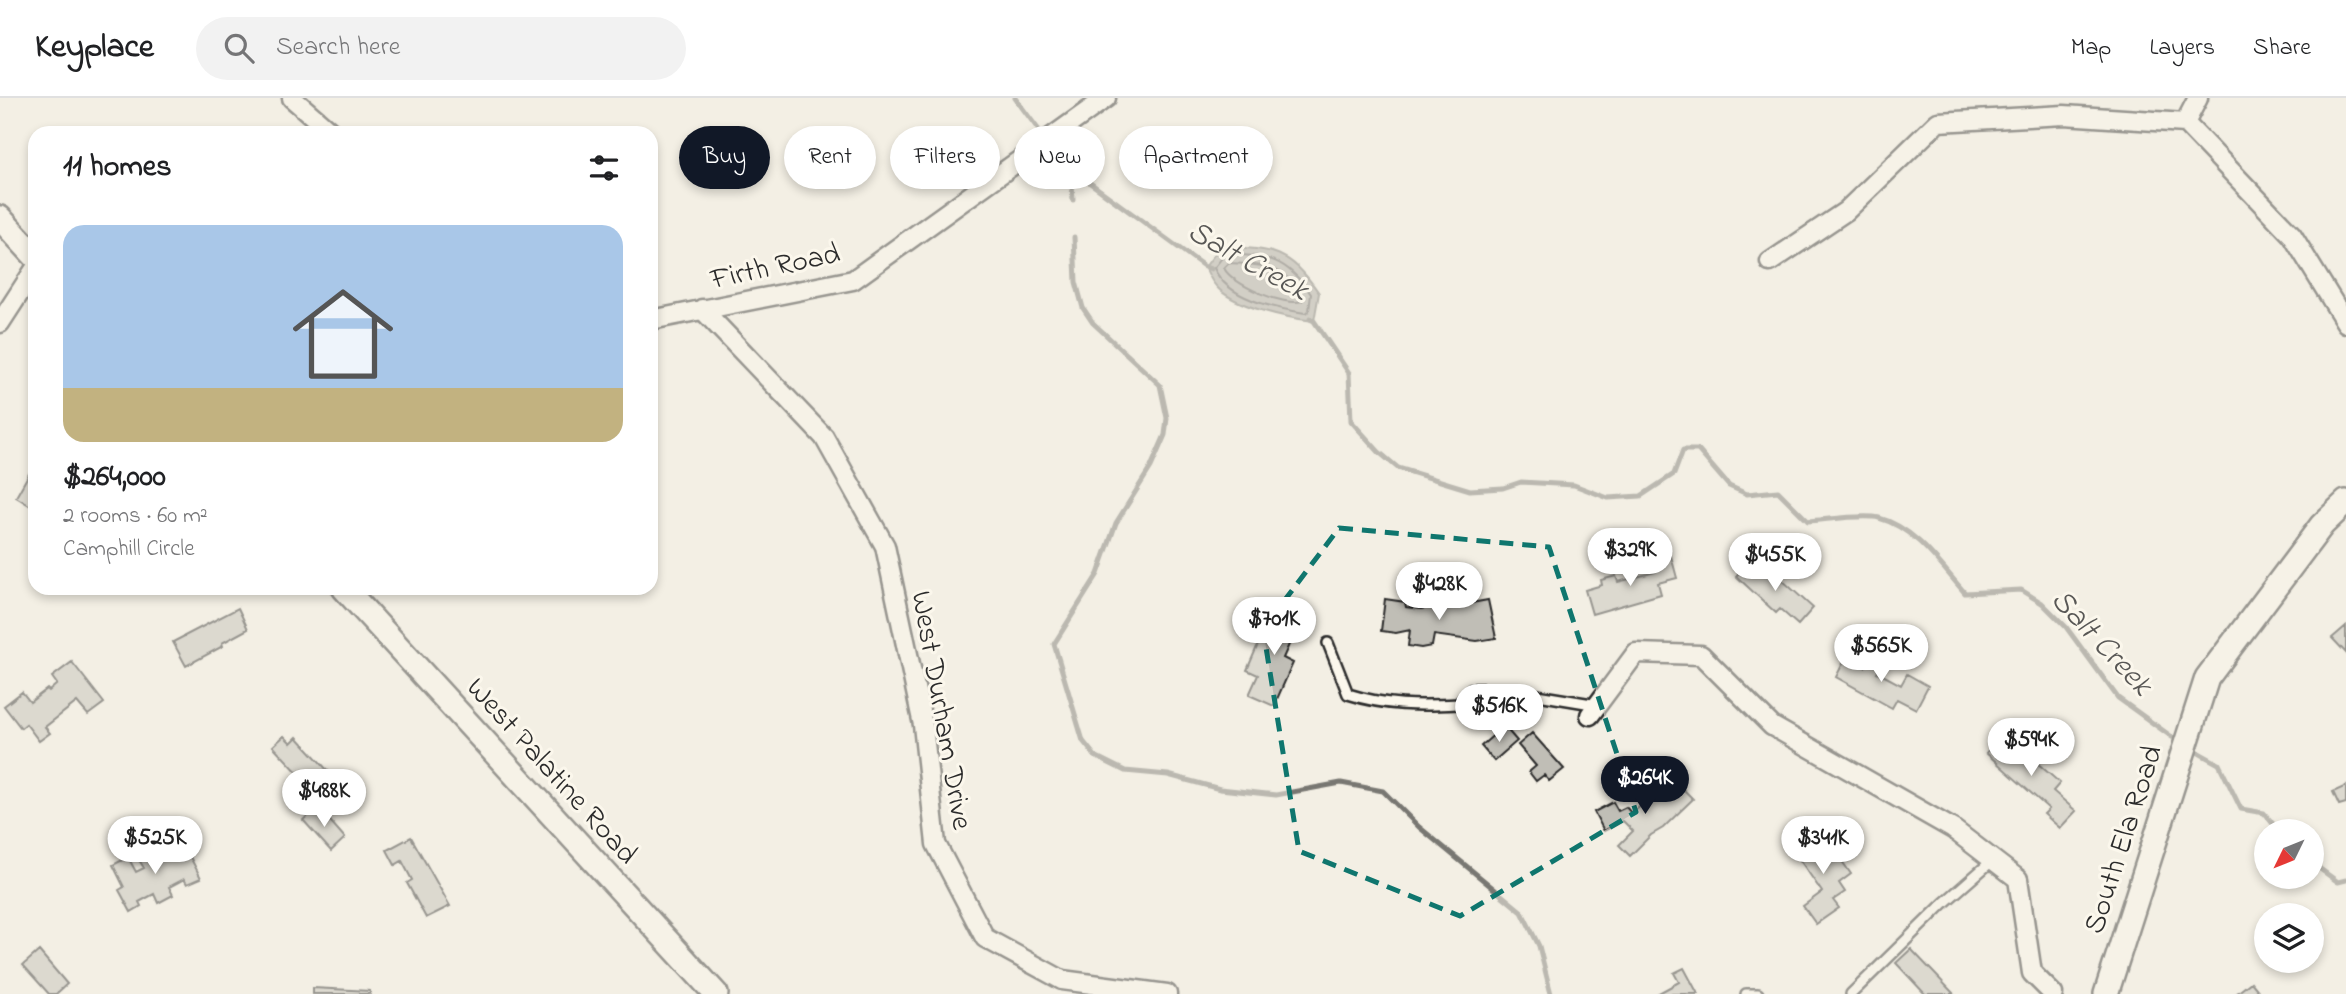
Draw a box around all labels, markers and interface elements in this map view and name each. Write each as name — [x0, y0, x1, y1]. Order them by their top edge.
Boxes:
search box — [196, 17, 686, 80]
text: Keyplace — [35, 24, 154, 72]
icon: search — [220, 29, 258, 67]
text: Search here — [276, 29, 400, 67]
text: Map — [2071, 31, 2111, 66]
text: Layers — [2149, 31, 2215, 66]
text: Share — [2253, 31, 2311, 66]
chip: Buy — [679, 126, 770, 189]
chip: Rent — [784, 126, 876, 189]
chip: Filters — [890, 126, 1000, 189]
chip: New — [1014, 126, 1105, 189]
chip: Apartment — [1119, 126, 1273, 189]
text: 11 homes — [63, 146, 171, 190]
icon: filters — [585, 149, 623, 187]
water label: Salt Creek — [1178, 209, 1318, 316]
street label: Firth Road — [706, 233, 845, 303]
icon: home — [280, 271, 406, 397]
text: $264,000 — [63, 456, 166, 500]
text: 2 rooms · 60 m² — [63, 500, 208, 533]
pin: $329K — [1581, 528, 1679, 588]
text: Camphill Circle — [63, 533, 195, 566]
pin: $455K — [1726, 533, 1824, 593]
text: $329K — [1604, 534, 1656, 567]
text: $455K — [1745, 539, 1805, 572]
pin: $428K — [1390, 562, 1488, 622]
text: $428K — [1412, 568, 1466, 601]
water label: Salt Creek — [2038, 579, 2164, 709]
street label: West Durham Drive — [897, 588, 983, 834]
pin: $701K — [1225, 598, 1323, 657]
text: $701K — [1248, 603, 1300, 636]
pin: $565K — [1832, 624, 1930, 684]
text: $565K — [1850, 630, 1912, 663]
street label: West Palatine Road — [454, 668, 647, 876]
pin: $516K — [1450, 684, 1548, 744]
text: $516K — [1471, 690, 1527, 723]
pin: $594K — [1982, 718, 2080, 778]
text: $594K — [2004, 724, 2058, 757]
street label: South Ela Road — [2074, 740, 2176, 940]
pin: $264K — [1596, 756, 1694, 816]
text: $264K — [1617, 762, 1673, 795]
pin: $488K — [275, 770, 373, 829]
text: $488K — [298, 775, 350, 808]
pin: $525K — [106, 816, 204, 876]
pin: $341K — [1774, 816, 1872, 876]
north arrow — [2254, 819, 2324, 889]
map controls — [2254, 819, 2324, 973]
text: $525K — [124, 822, 186, 855]
text: $341K — [1797, 822, 1849, 855]
button: layers — [2254, 903, 2324, 973]

